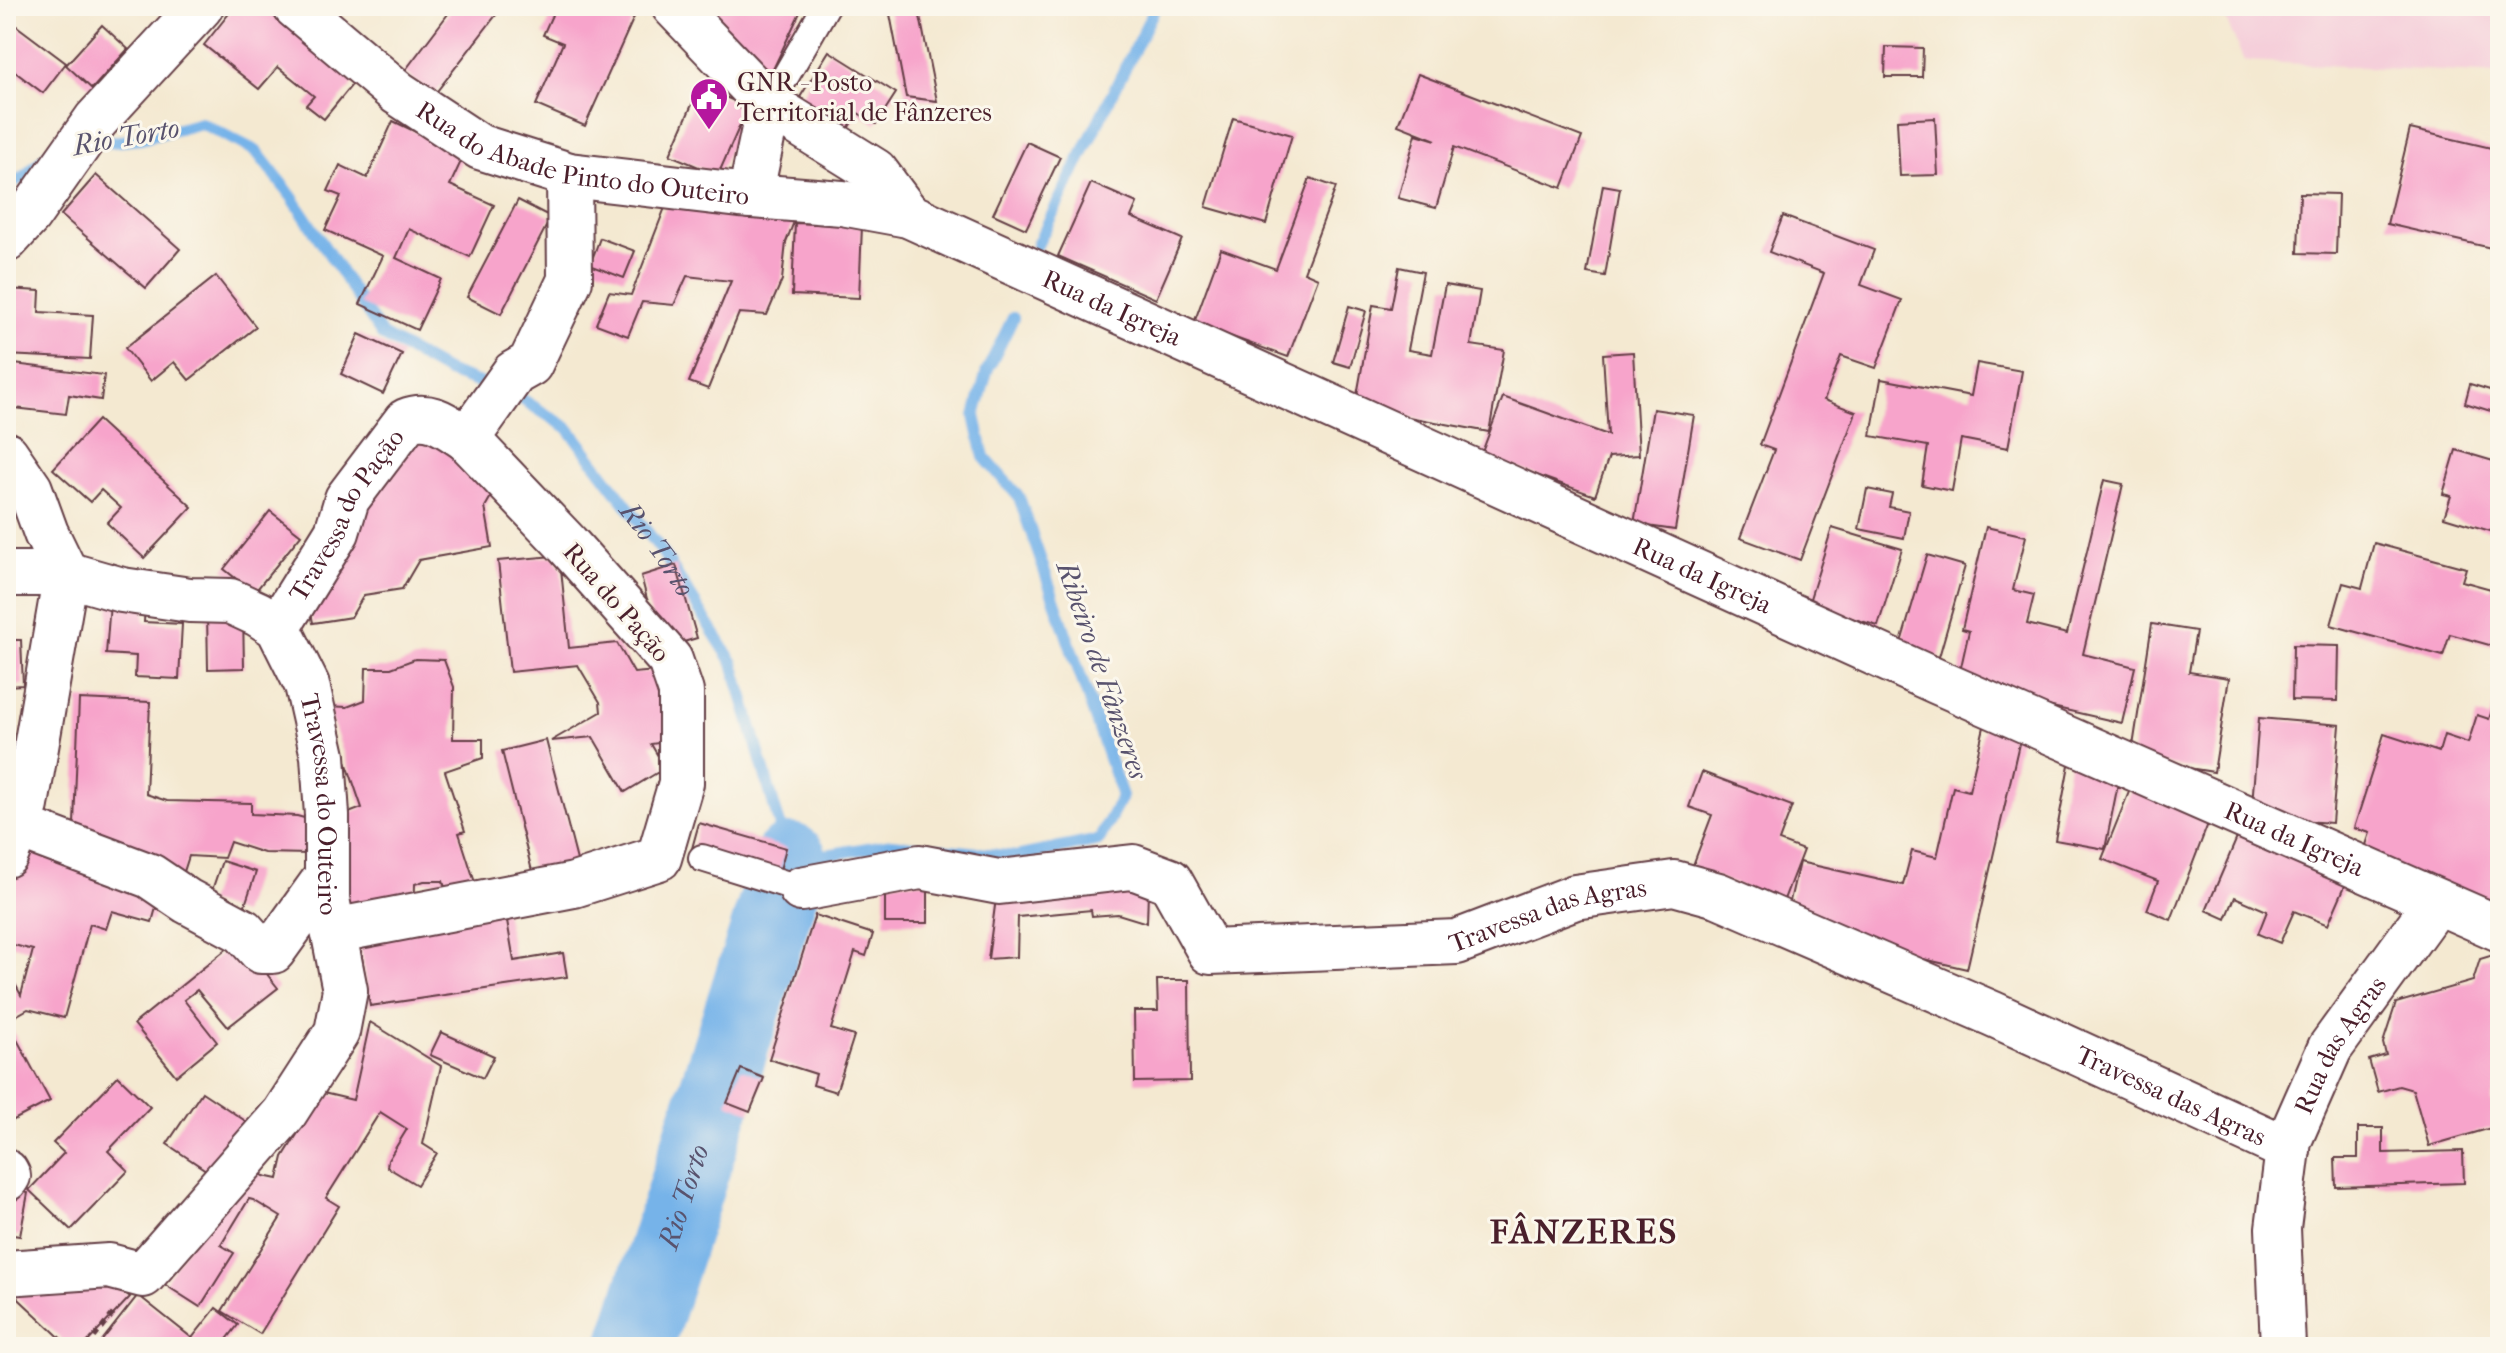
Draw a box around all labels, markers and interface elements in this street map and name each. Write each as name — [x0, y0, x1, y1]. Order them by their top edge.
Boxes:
place label: GNR - Posto Territorial de Fânzeres — [737, 67, 992, 128]
public building icon: GNR - Posto Territorial de Fânzeres — [688, 76, 730, 131]
street label: Rua do Abade Pinto do Outeiro — [411, 95, 750, 212]
water label: Rio Torto — [68, 111, 182, 162]
street label: Rua da Igreja — [1038, 263, 1187, 353]
street label: Travessa do Pação — [283, 423, 411, 607]
water label: Rio Torto — [612, 494, 702, 602]
street label: Rua da Igreja — [1628, 531, 1777, 621]
street label: Rua do Pação — [556, 536, 677, 668]
water label: Ribeiro de Fânzeres — [1049, 555, 1156, 785]
street label: Travessa do Outeiro — [293, 691, 345, 918]
street label: Rua da Igreja — [2220, 795, 2369, 884]
street label: Travessa das Agras — [1445, 872, 1649, 960]
street label: Rua das Agras — [2288, 970, 2393, 1119]
street label: Travessa das Agras — [2071, 1039, 2271, 1153]
water label: Rio Torto — [651, 1140, 716, 1255]
district label: FÂNZERES — [1490, 1211, 1678, 1252]

